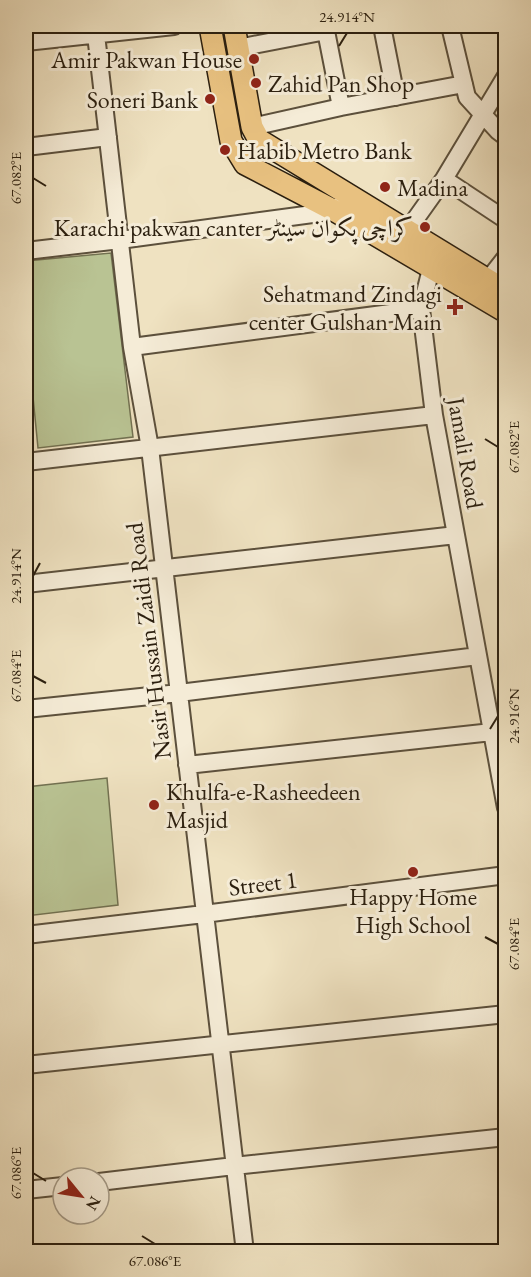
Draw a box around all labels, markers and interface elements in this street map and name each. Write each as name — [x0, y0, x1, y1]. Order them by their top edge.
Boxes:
text: 24.914°N — [319, 7, 375, 26]
place label: Amir Pakwan House — [50, 44, 242, 75]
marker: Amir Pakwan House — [247, 52, 261, 66]
place label: Zahid Pan Shop — [268, 68, 414, 99]
marker: Zahid Pan Shop — [249, 76, 263, 90]
place label: Soneri Bank — [87, 84, 199, 115]
marker: Soneri Bank — [203, 92, 217, 106]
place label: Habib Metro Bank — [237, 135, 412, 166]
marker: Habib Metro Bank — [218, 143, 232, 157]
text: 67.082°E — [6, 151, 25, 204]
place label: Madina — [397, 172, 468, 203]
marker: Madina — [378, 180, 392, 194]
place label: Karachi pakwan canter کراچی پکوان سینٹر — [54, 212, 413, 245]
marker: Karachi pakwan canter کراچی پکوان سینٹر — [418, 220, 432, 234]
place label: Sehatmand Zindagi center Gulshan Main — [249, 278, 442, 337]
marker: Sehatmand Zindagi center Gulshan Main — [446, 298, 464, 316]
street label: Jamali Road — [441, 393, 491, 512]
text: 67.082°E — [504, 420, 523, 473]
street label: Nasir Hussain Zaidi Road — [118, 520, 178, 761]
text: 24.914°N — [6, 548, 25, 604]
text: 67.084°E — [6, 649, 25, 702]
text: 24.916°N — [504, 688, 523, 744]
place label: Khulfa-e-Rasheedeen Masjid — [166, 776, 361, 835]
marker: Khulfa-e-Rasheedeen Masjid — [147, 798, 161, 812]
street label: Street 1 — [227, 863, 299, 903]
marker: Happy Home High School — [406, 865, 420, 879]
place label: Happy Home High School — [349, 881, 477, 940]
text: 67.084°E — [504, 917, 523, 970]
text: 67.086°E — [6, 1146, 25, 1199]
north arrow — [51, 1166, 111, 1226]
text: N — [81, 1192, 106, 1214]
text: 67.086°E — [129, 1251, 182, 1270]

